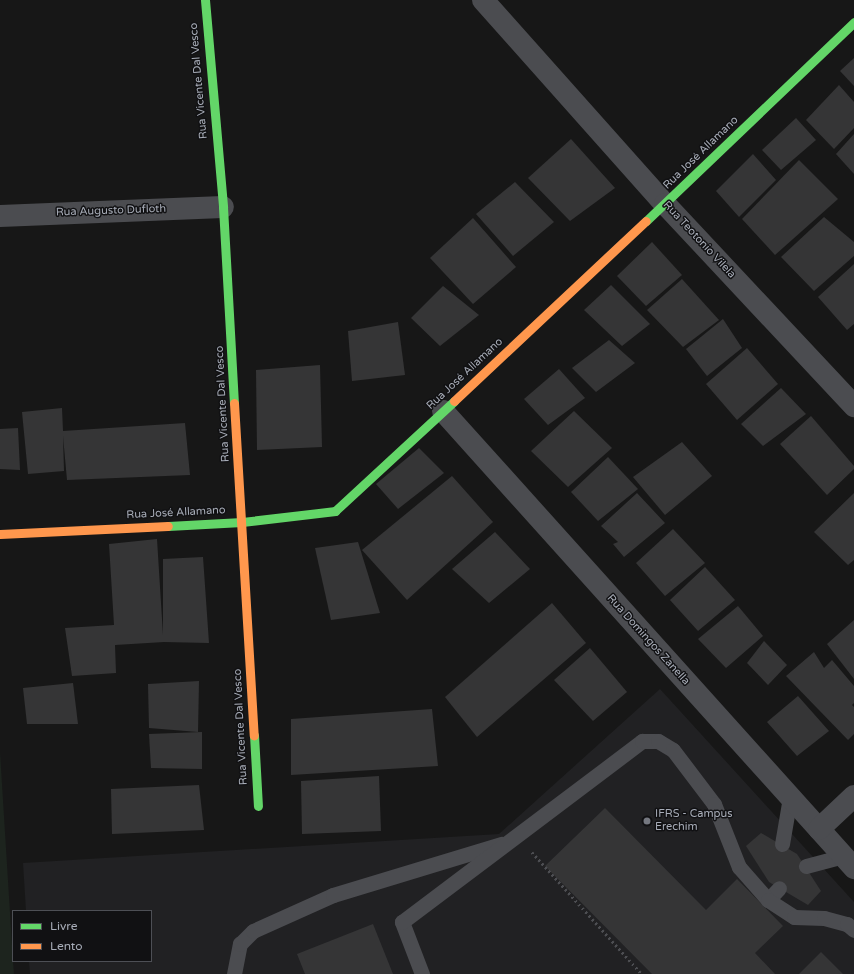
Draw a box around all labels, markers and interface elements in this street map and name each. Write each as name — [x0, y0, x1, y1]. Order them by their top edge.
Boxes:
street label: Rua Vicente Dal Vesco — [187, 22, 211, 140]
street label: Rua José Allamano — [661, 114, 741, 192]
street label: Rua Teotonio Vilela — [660, 199, 738, 281]
street label: Rua Augusto Dufloth — [56, 202, 166, 220]
street label: Rua José Allamano — [424, 335, 506, 413]
street label: Rua Vicente Dal Vesco — [213, 345, 233, 463]
street label: Rua José Allamano — [126, 504, 226, 522]
street label: Rua Domingos Zanella — [604, 592, 692, 688]
street label: Rua Vicente Dal Vesco — [231, 668, 251, 786]
place label: IFRS - Campus Erechim — [655, 808, 732, 834]
marker: IFRS - Campus Erechim — [642, 816, 652, 826]
legend — [12, 910, 152, 962]
text: Livre — [50, 919, 77, 933]
text: Lento — [50, 939, 83, 953]

